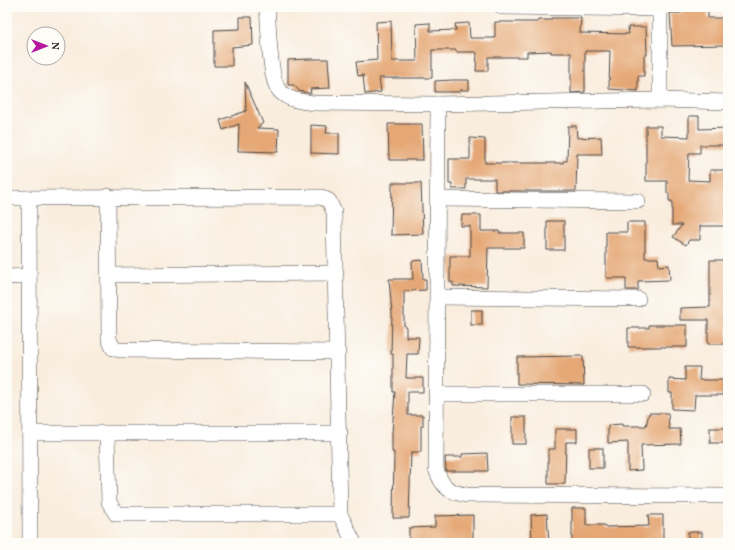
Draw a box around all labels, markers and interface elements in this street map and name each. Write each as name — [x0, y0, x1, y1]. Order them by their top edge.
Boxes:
north arrow — [26, 26, 66, 66]
text: N — [47, 42, 62, 50]

